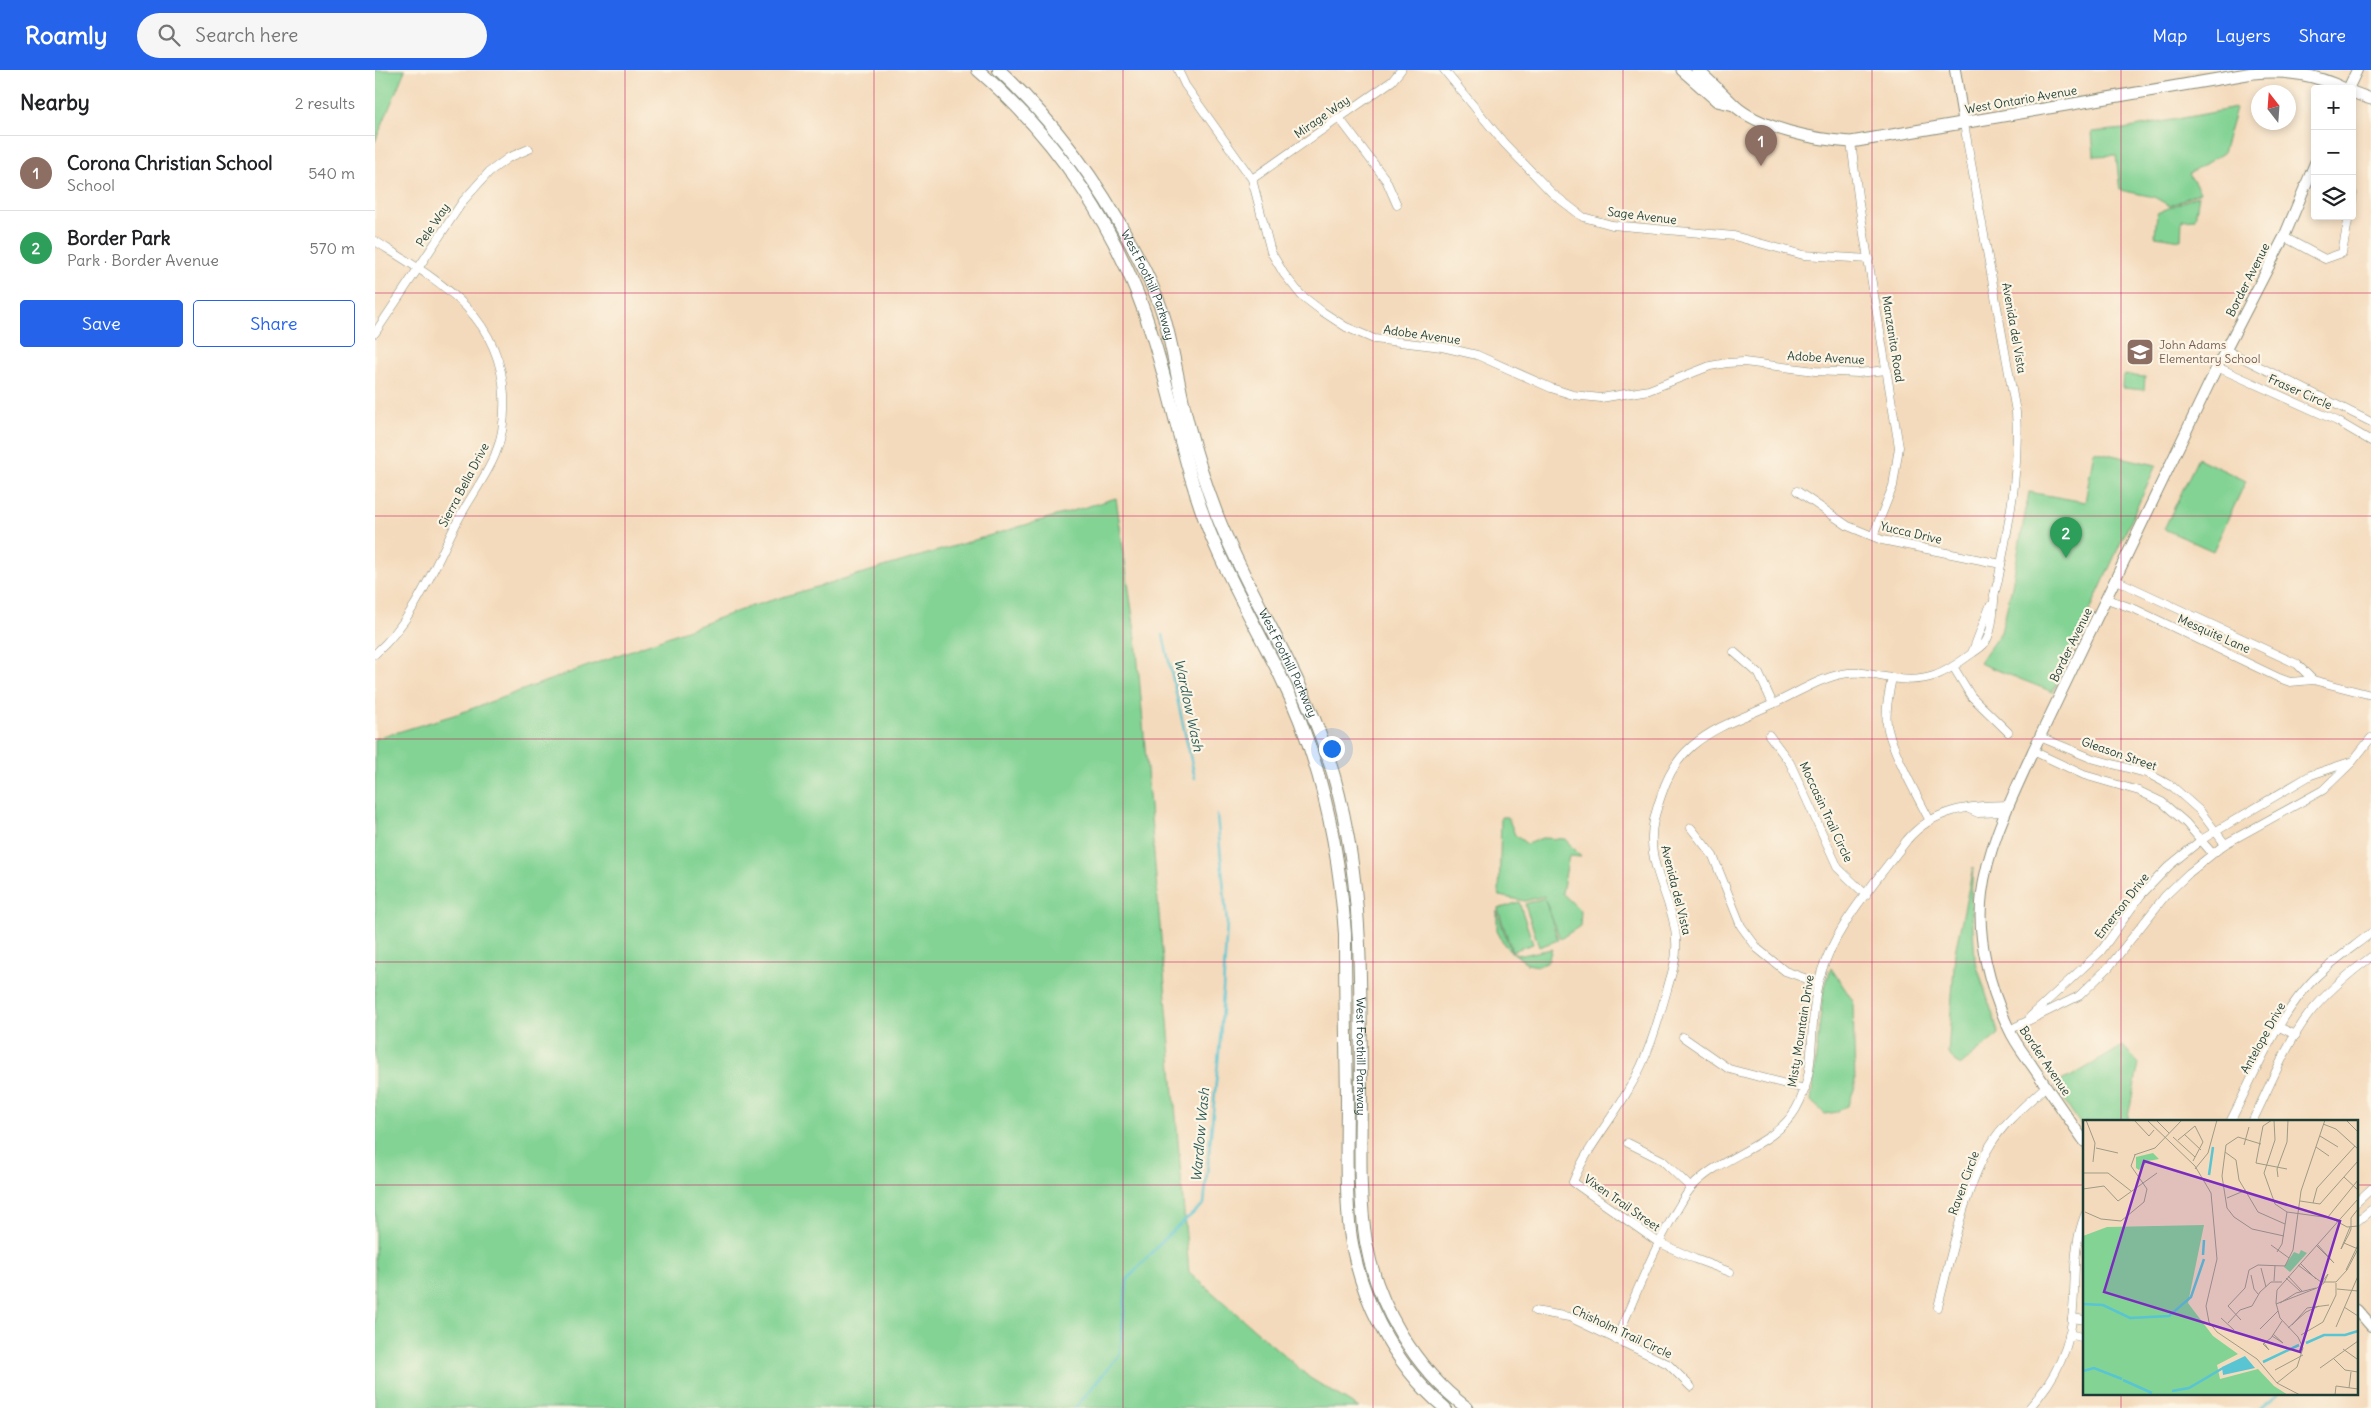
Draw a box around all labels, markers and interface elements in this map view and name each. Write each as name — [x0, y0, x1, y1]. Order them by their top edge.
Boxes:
search box — [137, 13, 487, 58]
text: Roamly — [25, 20, 107, 50]
icon: search — [155, 21, 183, 49]
text: Search here — [195, 23, 298, 47]
text: Map — [2152, 24, 2187, 47]
text: Layers — [2215, 24, 2271, 47]
text: Share — [2299, 24, 2346, 47]
street label: West Ontario Avenue — [1964, 82, 2078, 117]
north arrow — [2251, 85, 2296, 130]
map controls — [2311, 85, 2356, 220]
button: + — [2311, 85, 2356, 130]
text: Nearby — [20, 89, 90, 116]
street label: Mirage Way — [1291, 92, 1352, 141]
text: 2 results — [295, 93, 355, 113]
pin: 1 — [1745, 125, 1777, 166]
button: − — [2311, 130, 2356, 175]
text: Corona Christian School — [67, 151, 273, 175]
text: 1 — [33, 163, 39, 183]
text: 540 m — [308, 163, 355, 183]
text: School — [67, 175, 115, 195]
button: layers — [2311, 175, 2356, 220]
street label: Pele Way — [413, 200, 453, 249]
street label: Sage Avenue — [1607, 204, 1678, 227]
text: Border Park — [67, 226, 171, 250]
street label: West Foothill Parkway — [1118, 227, 1178, 342]
text: 2 — [32, 238, 40, 258]
text: 570 m — [310, 238, 355, 258]
street label: Border Avenue — [2223, 240, 2273, 319]
text: Park · Border Avenue — [67, 250, 219, 270]
street label: Avenida del Vista — [1999, 281, 2030, 375]
street label: Manzanita Road — [1879, 295, 1908, 383]
button: Save — [20, 300, 183, 347]
button: Share — [193, 300, 355, 347]
street label: Adobe Avenue — [1383, 322, 1462, 347]
school or university icon: John Adams Elementary School — [2125, 337, 2155, 367]
place label: John Adams Elementary School — [2159, 337, 2260, 366]
street label: Adobe Avenue — [1787, 348, 1865, 367]
street label: Fraser Circle — [2266, 371, 2334, 412]
street label: Sierra Bella Drive — [435, 440, 492, 529]
pin: 2 — [2050, 517, 2082, 558]
street label: Yucca Drive — [1879, 518, 1944, 547]
street label: Border Avenue — [2046, 605, 2095, 684]
street label: West Foothill Parkway — [1255, 606, 1321, 719]
street label: Mesquite Lane — [2176, 611, 2253, 656]
water label: Wardlow Wash — [1170, 657, 1208, 754]
street label: Gleason Street — [2080, 734, 2159, 773]
your location — [1319, 736, 1345, 762]
street label: Moccasin Trail Circle — [1797, 759, 1856, 864]
street label: Avenida del Vista — [1658, 843, 1695, 936]
street label: Emerson Drive — [2091, 870, 2152, 942]
street label: Misty Mountain Drive — [1784, 974, 1817, 1088]
street label: West Foothill Parkway — [1353, 997, 1369, 1116]
street label: Antelope Drive — [2237, 1000, 2288, 1076]
street label: Border Avenue — [2017, 1023, 2074, 1098]
water label: Wardlow Wash — [1187, 1086, 1213, 1183]
inset map — [2083, 1120, 2359, 1396]
street label: Raven Circle — [1945, 1149, 1982, 1217]
street label: Vixen Trail Street — [1581, 1171, 1663, 1234]
street label: Chisholm Trail Circle — [1570, 1302, 1675, 1361]

